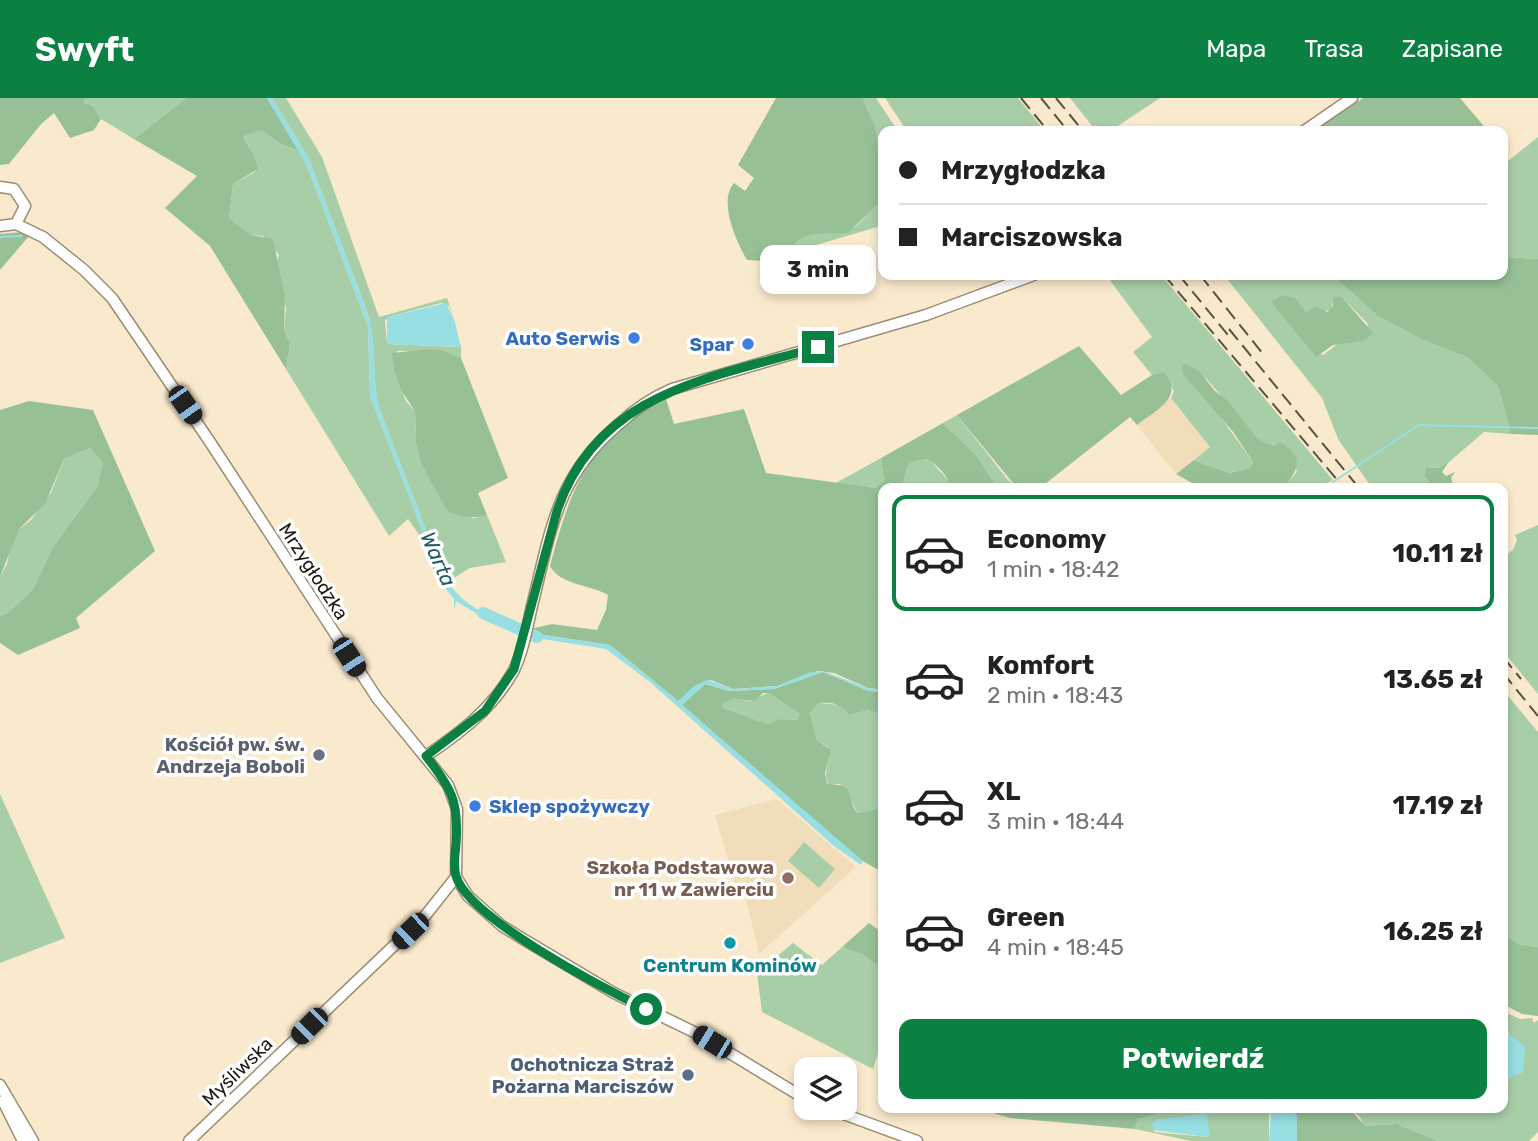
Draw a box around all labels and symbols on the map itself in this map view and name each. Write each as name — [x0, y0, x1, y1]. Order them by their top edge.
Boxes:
callout: 3 min — [760, 246, 876, 294]
place label: Auto Serwis — [505, 327, 620, 350]
marker: Auto Serwis — [626, 330, 642, 346]
route end — [802, 331, 834, 363]
place label: Spar — [690, 333, 734, 356]
marker: Spar — [740, 336, 756, 352]
car — [165, 382, 206, 428]
street label: Mrzygłodzka — [274, 519, 353, 624]
water label: Warta — [415, 528, 462, 590]
car — [329, 634, 370, 680]
place label: Kościół pw. św. Andrzeja Boboli — [156, 733, 305, 778]
marker: Kościół pw. św. Andrzeja Boboli — [311, 747, 327, 763]
place label: Sklep spożywczy — [489, 795, 650, 818]
marker: Sklep spożywczy — [467, 798, 483, 814]
place label: Szkoła Podstawowa nr 11 w Zawierciu — [586, 856, 774, 901]
marker: Szkoła Podstawowa nr 11 w Zawierciu — [780, 870, 796, 886]
car — [388, 909, 433, 953]
marker: Centrum Kominów — [722, 935, 738, 951]
place label: Centrum Kominów — [643, 954, 817, 977]
route start — [630, 993, 662, 1025]
car — [287, 1004, 332, 1048]
car — [689, 1022, 736, 1062]
street label: Myśliwska — [197, 1032, 277, 1111]
place label: Ochotnicza Straż Pożarna Marciszów — [492, 1053, 674, 1098]
marker: Ochotnicza Straż Pożarna Marciszów — [680, 1067, 696, 1083]

